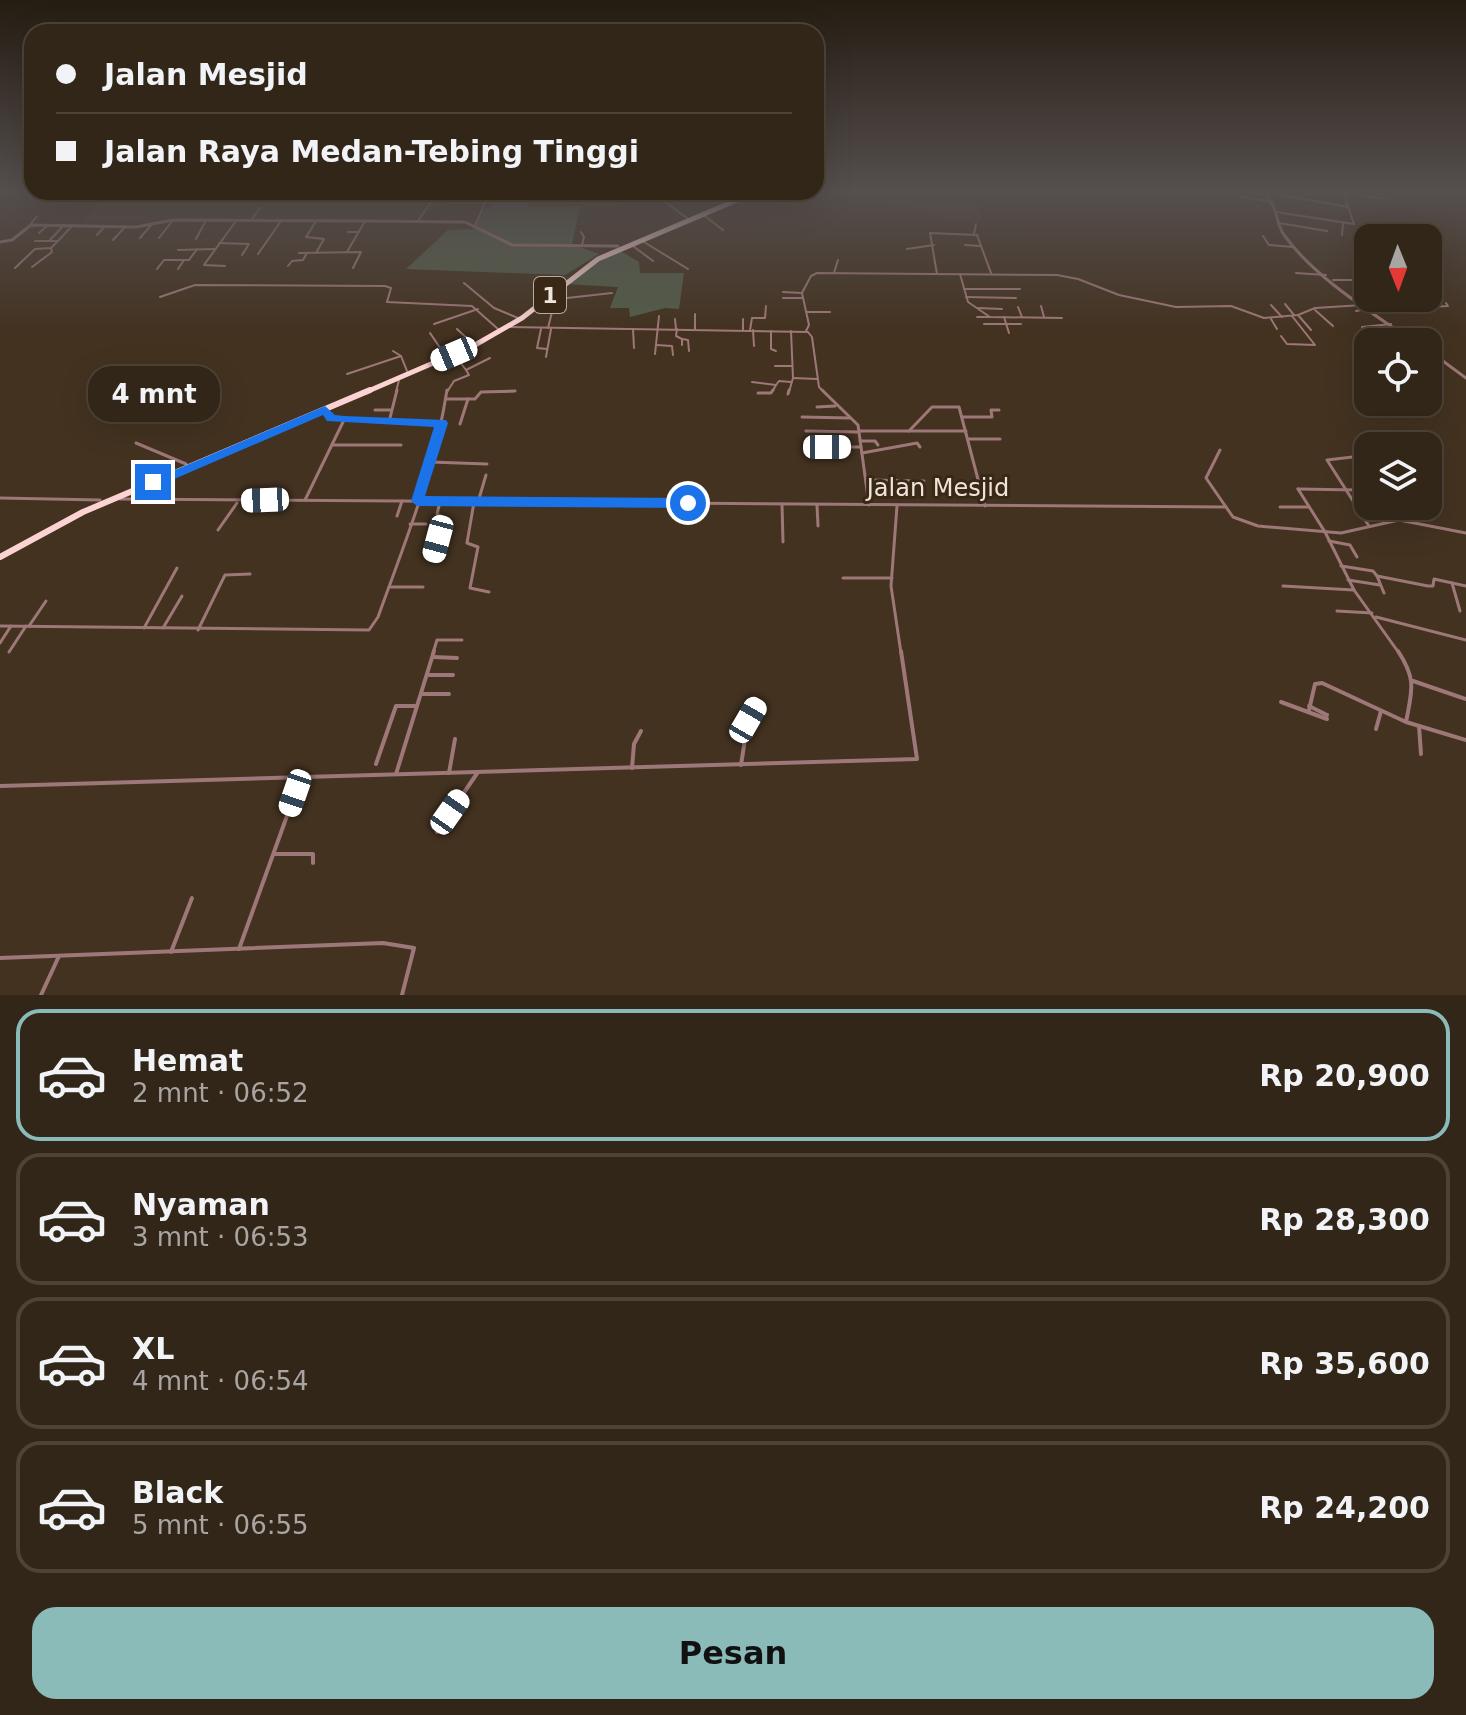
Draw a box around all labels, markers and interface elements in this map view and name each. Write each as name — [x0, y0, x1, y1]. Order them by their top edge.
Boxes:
text: Jalan Mesjid — [104, 57, 308, 92]
text: Jalan Raya Medan-Tebing Tinggi — [104, 134, 639, 169]
north arrow — [1354, 224, 1442, 312]
map controls — [1354, 224, 1442, 520]
road number: 1 — [534, 277, 566, 313]
button: locate — [1354, 328, 1442, 416]
car — [427, 334, 481, 374]
callout: 4 mnt — [87, 366, 219, 422]
text: 4 mnt — [111, 379, 197, 409]
button: layers — [1354, 432, 1442, 520]
car — [803, 435, 851, 459]
route end — [135, 464, 171, 500]
street label: Jalan Mesjid — [865, 474, 1009, 502]
route start — [670, 485, 706, 521]
car — [241, 487, 289, 513]
car — [420, 513, 456, 565]
car — [726, 693, 770, 747]
car — [276, 766, 314, 820]
car — [426, 785, 474, 839]
icon: car — [36, 1039, 108, 1111]
text: Hemat — [132, 1043, 243, 1078]
text: Rp 20,900 — [1259, 1058, 1430, 1093]
text: 2 mnt · 06:52 — [132, 1078, 309, 1108]
icon: car — [36, 1183, 108, 1255]
text: Nyaman — [132, 1187, 270, 1222]
text: Rp 28,300 — [1259, 1202, 1430, 1237]
text: 3 mnt · 06:53 — [132, 1222, 309, 1252]
icon: car — [36, 1327, 108, 1399]
text: XL — [132, 1331, 174, 1366]
text: Rp 35,600 — [1259, 1346, 1430, 1381]
text: 4 mnt · 06:54 — [132, 1366, 309, 1396]
icon: car — [36, 1471, 108, 1543]
text: Black — [132, 1475, 223, 1510]
text: Rp 24,200 — [1259, 1490, 1430, 1525]
text: 5 mnt · 06:55 — [132, 1510, 309, 1540]
button: Pesan — [32, 1607, 1434, 1699]

